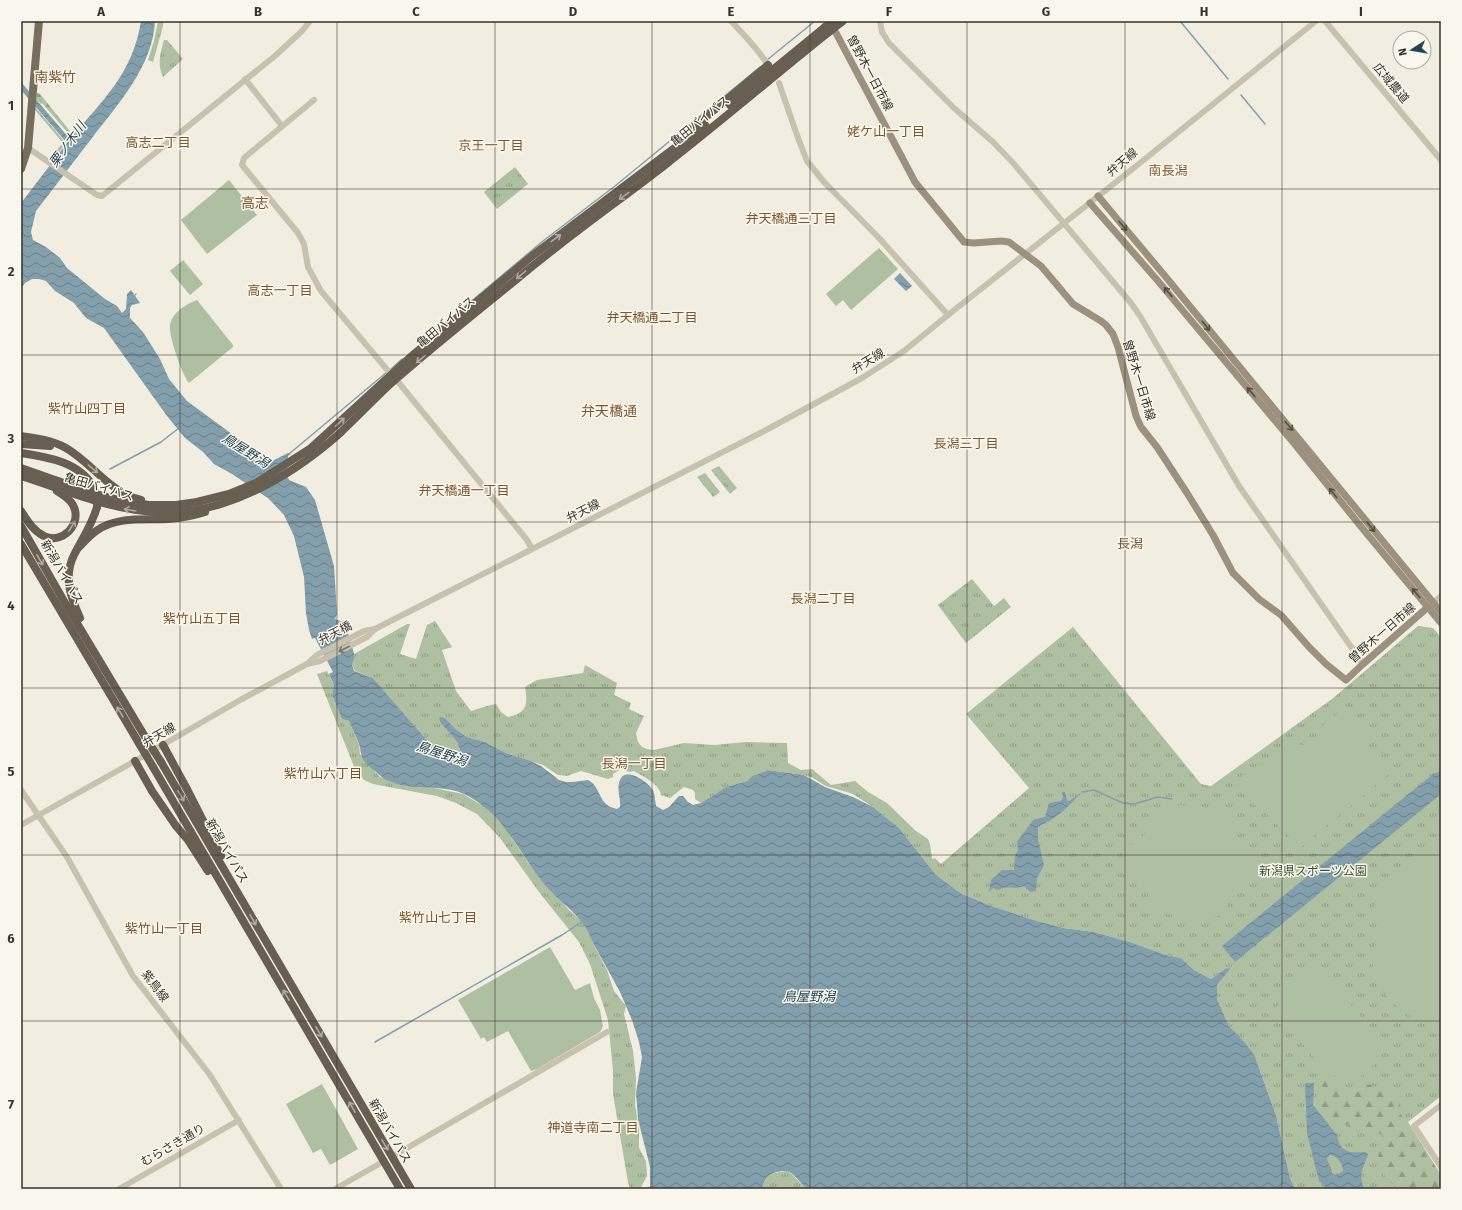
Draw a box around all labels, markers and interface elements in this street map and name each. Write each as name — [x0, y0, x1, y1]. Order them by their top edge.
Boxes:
text: A — [96, 4, 105, 19]
text: B — [254, 4, 262, 19]
text: C — [412, 4, 420, 19]
text: D — [569, 4, 578, 19]
text: E — [728, 4, 735, 19]
text: F — [886, 4, 893, 19]
text: G — [1042, 4, 1050, 19]
text: H — [1200, 4, 1208, 19]
text: I — [1359, 4, 1363, 19]
north arrow — [1392, 30, 1432, 70]
street label: 曽野木一日市線 — [844, 33, 896, 113]
text: N — [1396, 47, 1410, 57]
street label: 広域農道 — [1370, 60, 1412, 106]
district label: 南紫竹 — [34, 69, 76, 86]
street label: 亀田バイパス — [668, 93, 732, 149]
text: 1 — [8, 98, 14, 113]
water label: 栗ノ木川 — [46, 117, 90, 170]
district label: 姥ケ山一丁目 — [847, 124, 925, 139]
district label: 高志二丁目 — [125, 135, 191, 150]
district label: 京王一丁目 — [458, 138, 524, 153]
street label: 弁天線 — [1104, 145, 1140, 179]
district label: 南長潟 — [1148, 163, 1188, 178]
one-way arrow — [618, 192, 629, 201]
district label: 高志 — [241, 195, 269, 212]
district label: 弁天橋通三丁目 — [745, 211, 837, 226]
one-way arrow — [1118, 221, 1127, 232]
one-way arrow — [550, 234, 561, 242]
text: 2 — [8, 264, 15, 279]
one-way arrow — [515, 271, 526, 280]
district label: 高志一丁目 — [247, 283, 313, 298]
one-way arrow — [1163, 287, 1172, 298]
street label: 亀田バイパス — [414, 294, 478, 350]
district label: 弁天橋通二丁目 — [606, 310, 698, 325]
one-way arrow — [1202, 321, 1210, 332]
street label: 曽野木一日市線 — [1120, 338, 1158, 422]
street label: 弁天線 — [849, 346, 887, 376]
one-way arrow — [415, 354, 426, 363]
one-way arrow — [1246, 387, 1255, 398]
district label: 紫竹山四丁目 — [48, 401, 126, 416]
district label: 弁天橋通 — [581, 403, 637, 420]
one-way arrow — [335, 417, 345, 427]
one-way arrow — [1284, 421, 1293, 432]
water label: 鳥屋野潟 — [220, 430, 273, 472]
text: 3 — [7, 431, 15, 446]
district label: 長潟三丁目 — [933, 436, 999, 451]
one-way arrow — [88, 464, 98, 473]
street label: 亀田バイパス — [63, 470, 135, 504]
district label: 弁天橋通一丁目 — [418, 483, 510, 498]
one-way arrow — [1329, 487, 1338, 498]
street label: 弁天線 — [564, 497, 602, 525]
one-way arrow — [124, 506, 137, 514]
one-way arrow — [67, 521, 76, 532]
one-way arrow — [1367, 521, 1376, 532]
district label: 長潟 — [1117, 536, 1143, 551]
street label: 新潟バイパス — [38, 537, 86, 607]
one-way arrow — [37, 554, 45, 566]
one-way arrow — [1411, 588, 1420, 598]
district label: 長潟二丁目 — [790, 591, 856, 606]
text: 4 — [7, 598, 15, 613]
street label: 曽野木一日市線 — [1346, 600, 1418, 666]
district label: 紫竹山五丁目 — [163, 611, 241, 626]
street label: 弁天橋 — [316, 619, 354, 647]
one-way arrow — [338, 646, 350, 653]
one-way arrow — [116, 706, 124, 718]
street label: 弁天線 — [140, 720, 178, 750]
water label: 鳥屋野潟 — [415, 738, 471, 769]
district label: 長潟一丁目 — [601, 756, 667, 771]
text: 5 — [8, 764, 15, 779]
district label: 紫竹山六丁目 — [284, 766, 362, 781]
one-way arrow — [177, 790, 185, 802]
street label: 新潟バイパス — [203, 816, 251, 886]
park label: 新潟県スポーツ公園 — [1259, 864, 1367, 878]
district label: 紫竹山七丁目 — [399, 910, 477, 925]
one-way arrow — [250, 914, 258, 926]
district label: 紫竹山一丁目 — [125, 921, 203, 936]
text: 6 — [7, 931, 15, 946]
street label: 紫鳥線 — [139, 967, 171, 1005]
one-way arrow — [282, 989, 290, 1001]
water label: 鳥屋野潟 — [783, 989, 837, 1004]
one-way arrow — [315, 1026, 323, 1038]
street label: 新潟バイパス — [366, 1096, 414, 1166]
text: 7 — [8, 1097, 14, 1112]
one-way arrow — [347, 1101, 355, 1113]
district label: 神道寺南二丁目 — [547, 1120, 639, 1135]
street label: むらさき通り — [138, 1121, 208, 1169]
one-way arrow — [381, 1139, 389, 1151]

